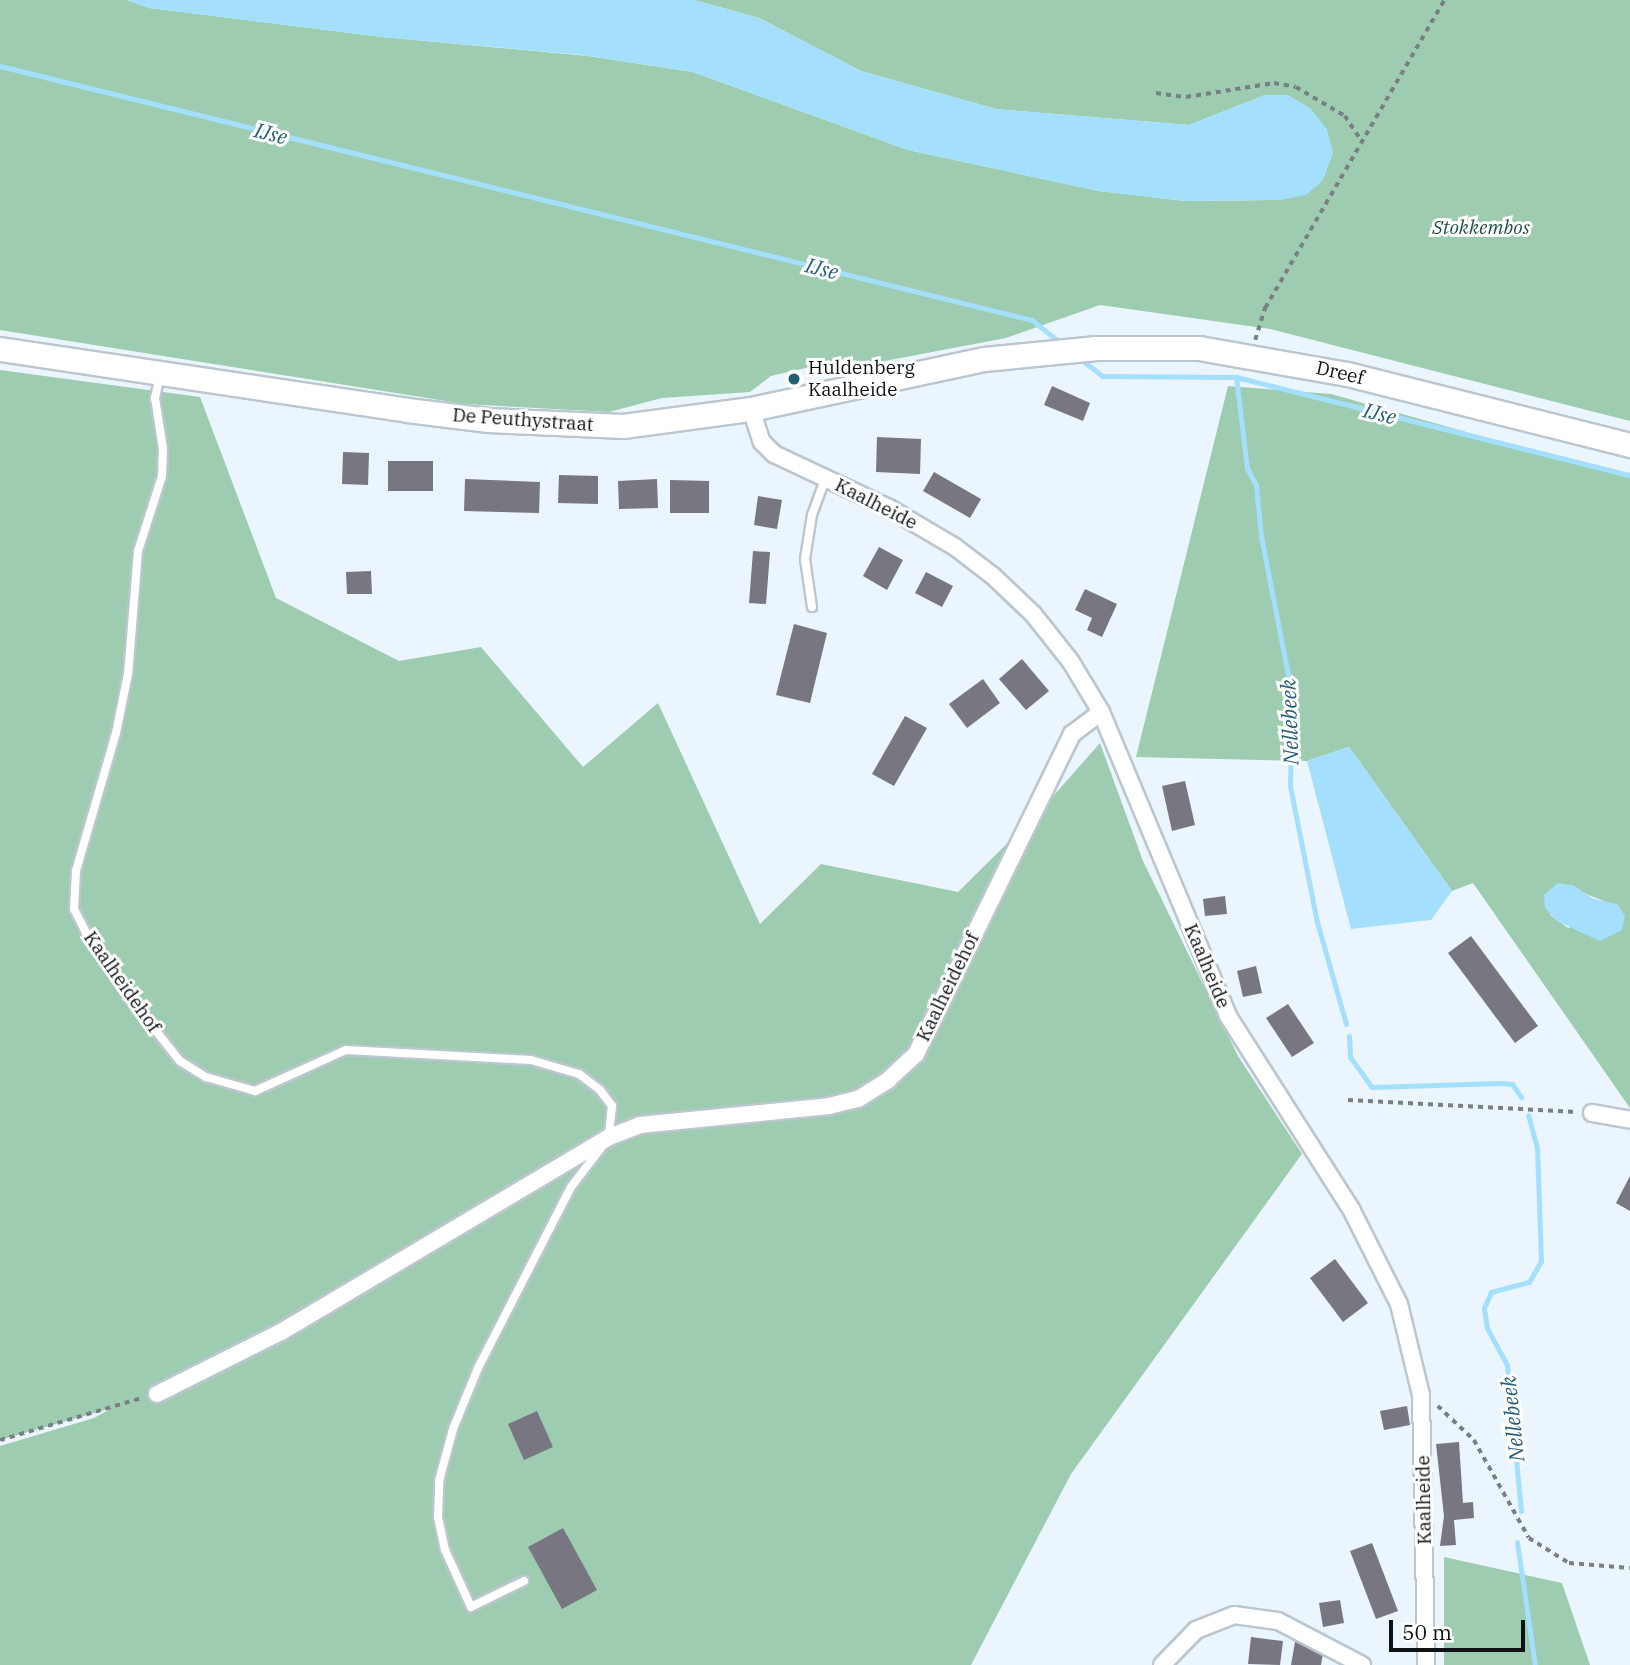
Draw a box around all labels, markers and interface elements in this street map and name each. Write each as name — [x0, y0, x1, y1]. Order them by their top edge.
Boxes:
water label: IJse — [252, 117, 290, 149]
park label: Stokkembos — [1432, 217, 1530, 239]
water label: IJse — [803, 252, 841, 284]
street label: Dreef — [1314, 356, 1366, 390]
place label: Huldenberg Kaalheide — [808, 357, 915, 401]
marker: Huldenberg Kaalheide — [786, 371, 802, 387]
water label: IJse — [1361, 397, 1399, 429]
street label: De Peuthystraat — [452, 404, 594, 436]
street label: Kaalheide — [831, 474, 921, 534]
water label: Nellebeek — [1275, 679, 1303, 765]
street label: Kaalheide — [1179, 920, 1235, 1012]
street label: Kaalheidehof — [79, 927, 165, 1037]
street label: Kaalheidehof — [912, 929, 984, 1045]
water label: Nellebeek — [1495, 1375, 1529, 1463]
street label: Kaalheide — [1412, 1455, 1436, 1545]
scale bar — [1392, 1606, 1528, 1650]
text: 50 m — [1402, 1618, 1452, 1646]

